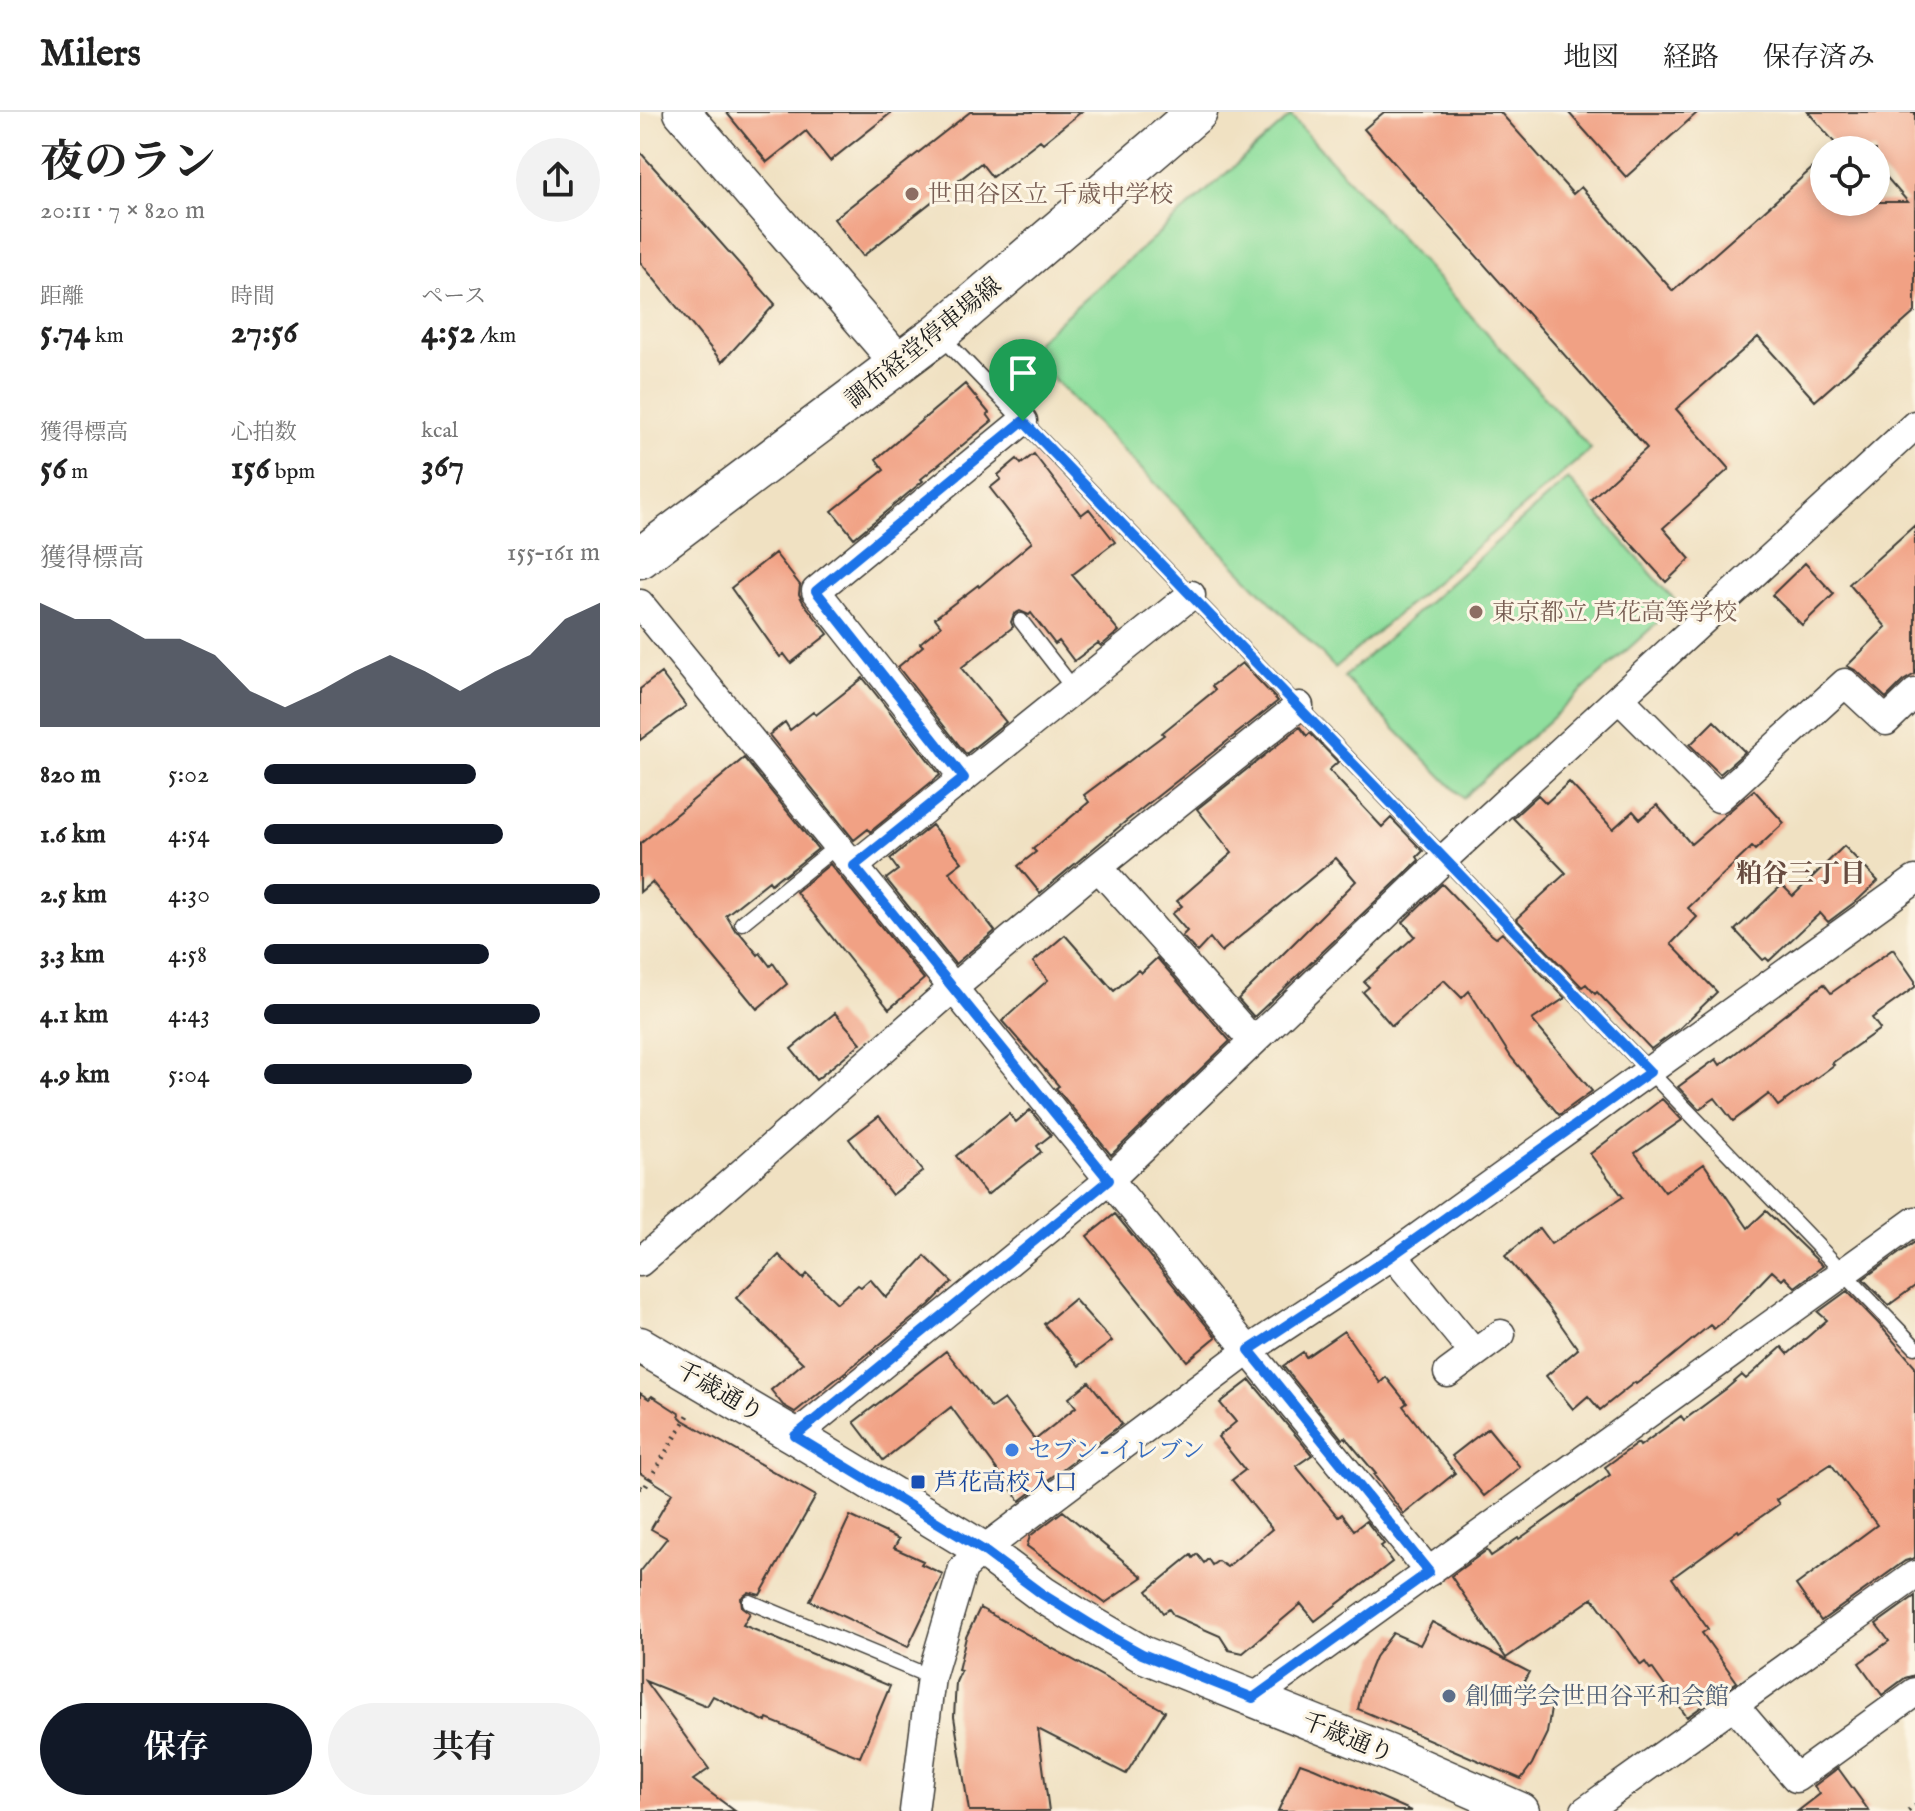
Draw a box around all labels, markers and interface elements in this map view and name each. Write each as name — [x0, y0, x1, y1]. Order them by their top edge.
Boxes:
text: Milers — [40, 31, 141, 79]
text: 地図 — [1563, 41, 1619, 76]
text: 経路 — [1663, 41, 1719, 76]
text: 保存済み — [1763, 41, 1875, 76]
text: 夜のラン — [40, 136, 216, 192]
map controls — [1810, 136, 1890, 216]
button: locate — [1810, 136, 1890, 216]
button: share — [516, 138, 600, 222]
place label: 世田谷区立 千歳中学校 — [928, 180, 1173, 211]
marker: 世田谷区立 千歳中学校 — [903, 185, 921, 203]
text: 20:11 · 7 × 820 m — [40, 194, 205, 227]
street label: 調布経堂停車場線 — [840, 271, 1008, 416]
text: 距離 — [40, 283, 84, 311]
text: 時間 — [231, 283, 275, 311]
text: ペース — [421, 283, 486, 311]
text: 5.74 — [40, 311, 90, 354]
text: 27:56 — [231, 311, 298, 354]
text: 4:52 — [421, 311, 475, 354]
text: km — [90, 322, 124, 350]
text: /km — [475, 322, 516, 350]
pin — [989, 339, 1057, 421]
icon: arrive — [1001, 351, 1045, 395]
text: kcal — [421, 417, 458, 445]
text: 獲得標高 — [40, 419, 128, 447]
text: 心拍数 — [231, 419, 297, 447]
text: 367 — [421, 445, 464, 488]
text: 56 — [40, 447, 67, 490]
text: 156 — [231, 447, 270, 490]
text: m — [67, 458, 88, 486]
text: bpm — [270, 458, 315, 486]
text: 155–161 m — [507, 536, 600, 569]
text: 獲得標高 — [40, 542, 144, 575]
place label: 東京都立 芦花高等学校 — [1492, 598, 1737, 629]
marker: 東京都立 芦花高等学校 — [1467, 603, 1485, 621]
text: 820 m — [40, 758, 101, 791]
text: 5:02 — [168, 758, 209, 791]
text: 1.6 km — [40, 818, 106, 851]
text: 4:54 — [168, 818, 210, 851]
district label: 粕谷三丁目 — [1736, 858, 1866, 891]
text: 2.5 km — [40, 878, 107, 911]
text: 4:30 — [168, 878, 210, 911]
text: 3.3 km — [40, 938, 105, 971]
text: 4:58 — [168, 938, 207, 971]
text: 4.1 km — [40, 998, 108, 1031]
text: 4:43 — [168, 998, 210, 1031]
text: 4.9 km — [40, 1058, 110, 1091]
text: 5:04 — [168, 1058, 210, 1091]
street label: 千歳通り — [670, 1355, 769, 1430]
place label: セブン-イレブン — [1028, 1436, 1205, 1467]
marker: セブン-イレブン — [1003, 1441, 1021, 1459]
place label: 芦花高校入口 — [934, 1468, 1078, 1499]
marker: 芦花高校入口 — [909, 1473, 927, 1491]
place label: 創価学会世田谷平和会館 — [1465, 1682, 1729, 1713]
marker: 創価学会世田谷平和会館 — [1440, 1687, 1458, 1705]
button: 保存 — [40, 1703, 312, 1795]
button: 共有 — [328, 1703, 600, 1795]
street label: 千歳通り — [1297, 1706, 1398, 1771]

